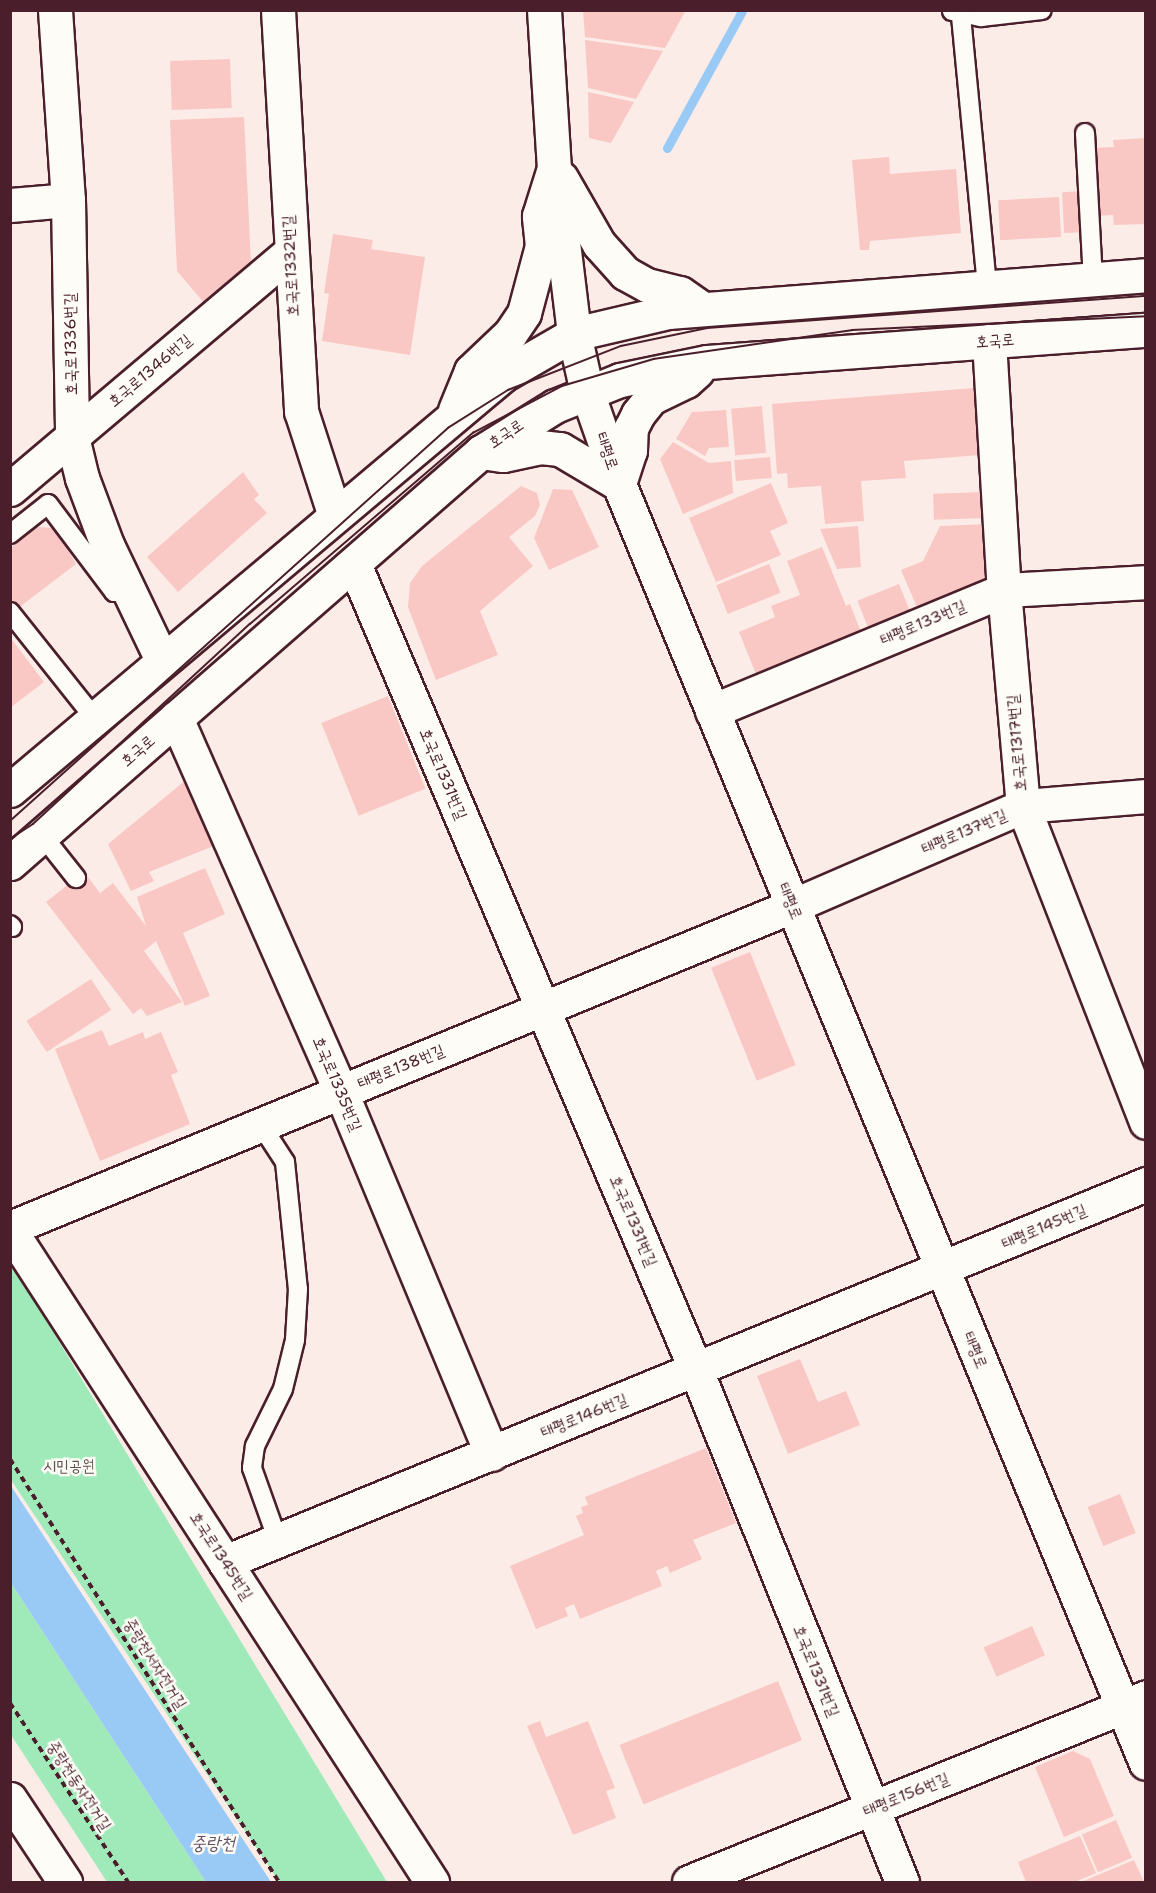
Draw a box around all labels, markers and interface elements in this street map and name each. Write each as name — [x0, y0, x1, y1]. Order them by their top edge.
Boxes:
street label: 호국로1332번길 — [279, 215, 303, 317]
street label: 호국로1336번길 — [61, 293, 81, 395]
street label: 호국로 — [975, 330, 1015, 352]
street label: 호국로1346번길 — [104, 331, 196, 411]
street label: 호국로 — [485, 415, 527, 453]
street label: 태평로 — [592, 430, 622, 472]
street label: 태평로133번길 — [877, 596, 969, 650]
street label: 호국로1317번길 — [1003, 694, 1031, 792]
street label: 호국로1331번길 — [415, 725, 471, 823]
street label: 호국로 — [117, 731, 159, 771]
street label: 태평로137번길 — [918, 805, 1010, 859]
street label: 태평로 — [774, 879, 806, 923]
street label: 호국로1335번길 — [308, 1034, 366, 1134]
street label: 태평로138번길 — [355, 1041, 447, 1093]
street label: 호국로1331번길 — [605, 1172, 661, 1270]
street label: 태평로145번길 — [998, 1200, 1090, 1254]
street label: 태평로 — [959, 1328, 991, 1372]
street label: 태평로146번길 — [538, 1390, 630, 1442]
park label: 시민공원 — [43, 1456, 95, 1476]
street label: 호국로1345번길 — [185, 1508, 257, 1604]
street label: 중랑천서자전거길 — [120, 1615, 190, 1713]
street label: 호국로1331번길 — [789, 1622, 843, 1720]
street label: 중랑천동자전거길 — [43, 1738, 115, 1834]
street label: 태평로156번길 — [860, 1769, 952, 1821]
water label: 중랑천 — [191, 1832, 235, 1854]

